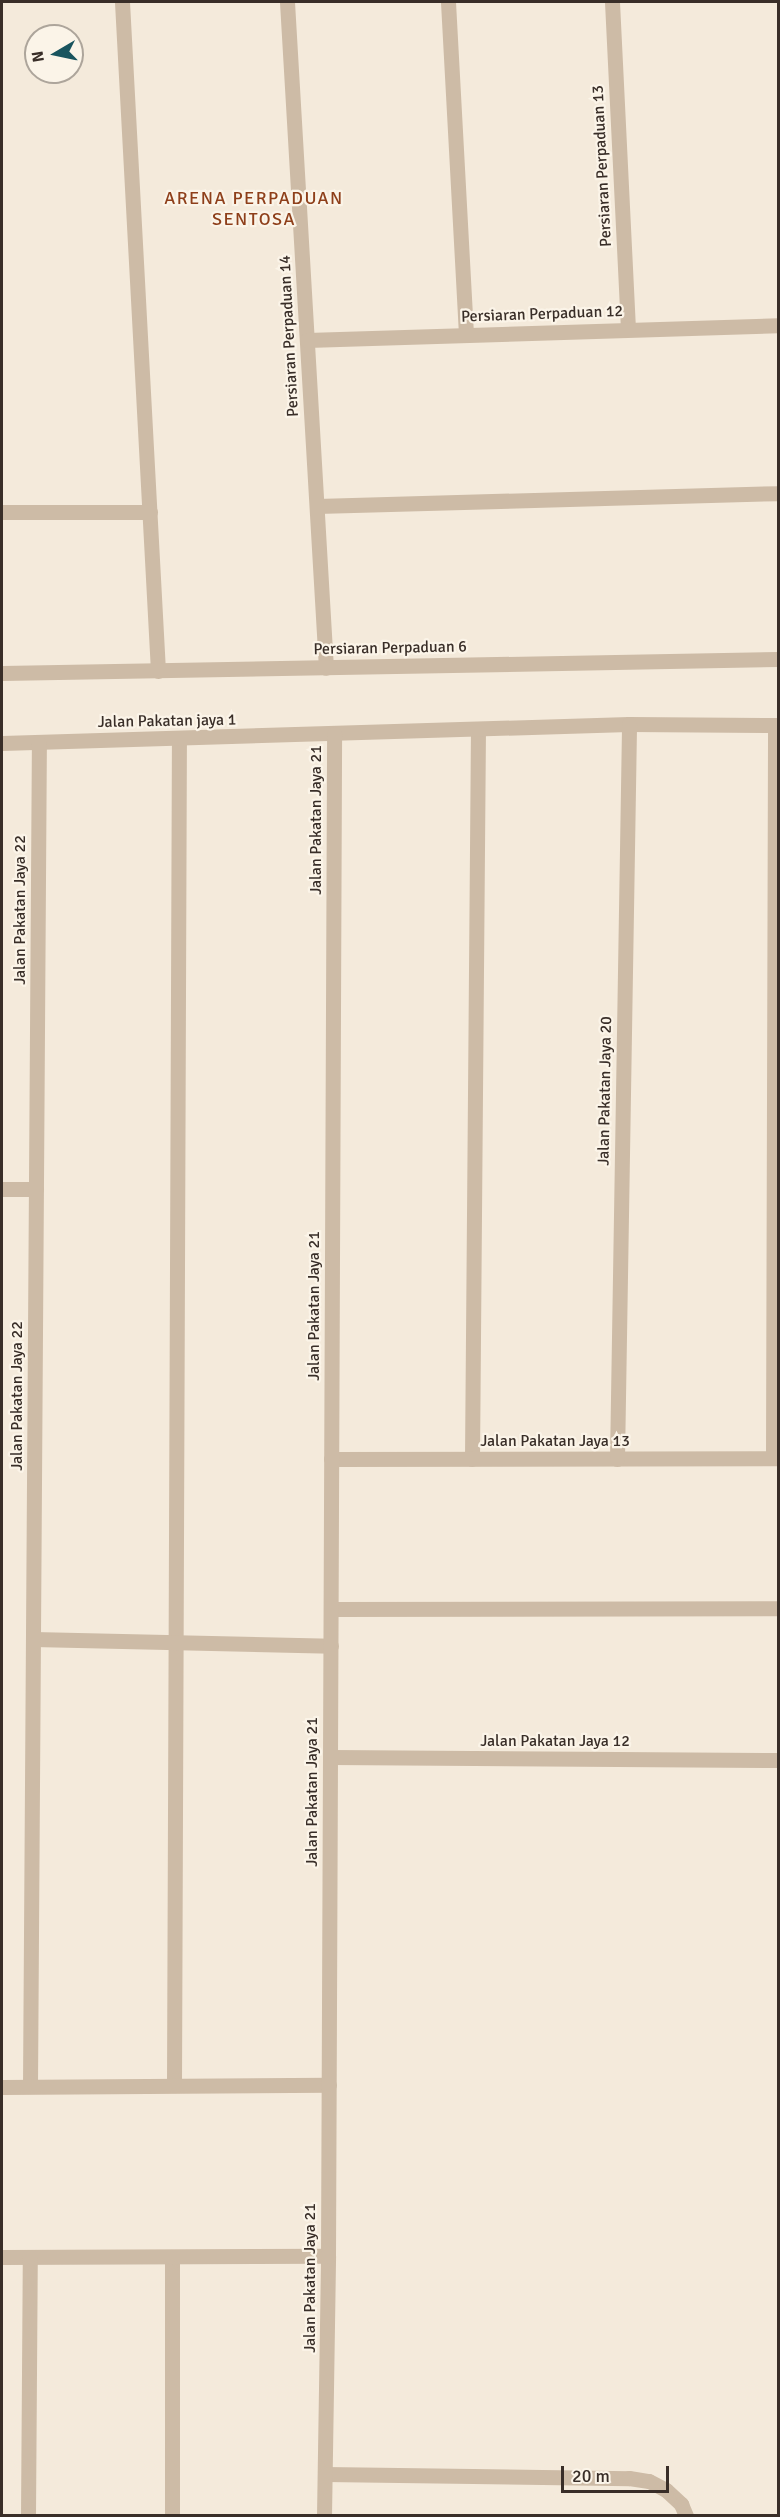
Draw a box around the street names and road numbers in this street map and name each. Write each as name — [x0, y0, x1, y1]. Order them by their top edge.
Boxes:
street label: Persiaran Perpaduan 13 — [588, 85, 616, 247]
street label: Persiaran Perpaduan 14 — [275, 255, 303, 417]
street label: Persiaran Perpaduan 12 — [461, 302, 623, 326]
street label: Persiaran Perpaduan 6 — [313, 637, 467, 659]
street label: Jalan Pakatan jaya 1 — [98, 710, 236, 732]
street label: Jalan Pakatan Jaya 21 — [306, 745, 326, 895]
street label: Jalan Pakatan Jaya 22 — [10, 835, 30, 985]
street label: Jalan Pakatan Jaya 20 — [594, 1016, 616, 1166]
street label: Jalan Pakatan Jaya 21 — [304, 1231, 324, 1381]
street label: Jalan Pakatan Jaya 22 — [7, 1321, 27, 1471]
street label: Jalan Pakatan Jaya 13 — [480, 1431, 630, 1451]
street label: Jalan Pakatan Jaya 21 — [302, 1717, 322, 1867]
street label: Jalan Pakatan Jaya 12 — [480, 1731, 630, 1751]
street label: Jalan Pakatan Jaya 21 — [300, 2203, 320, 2353]

